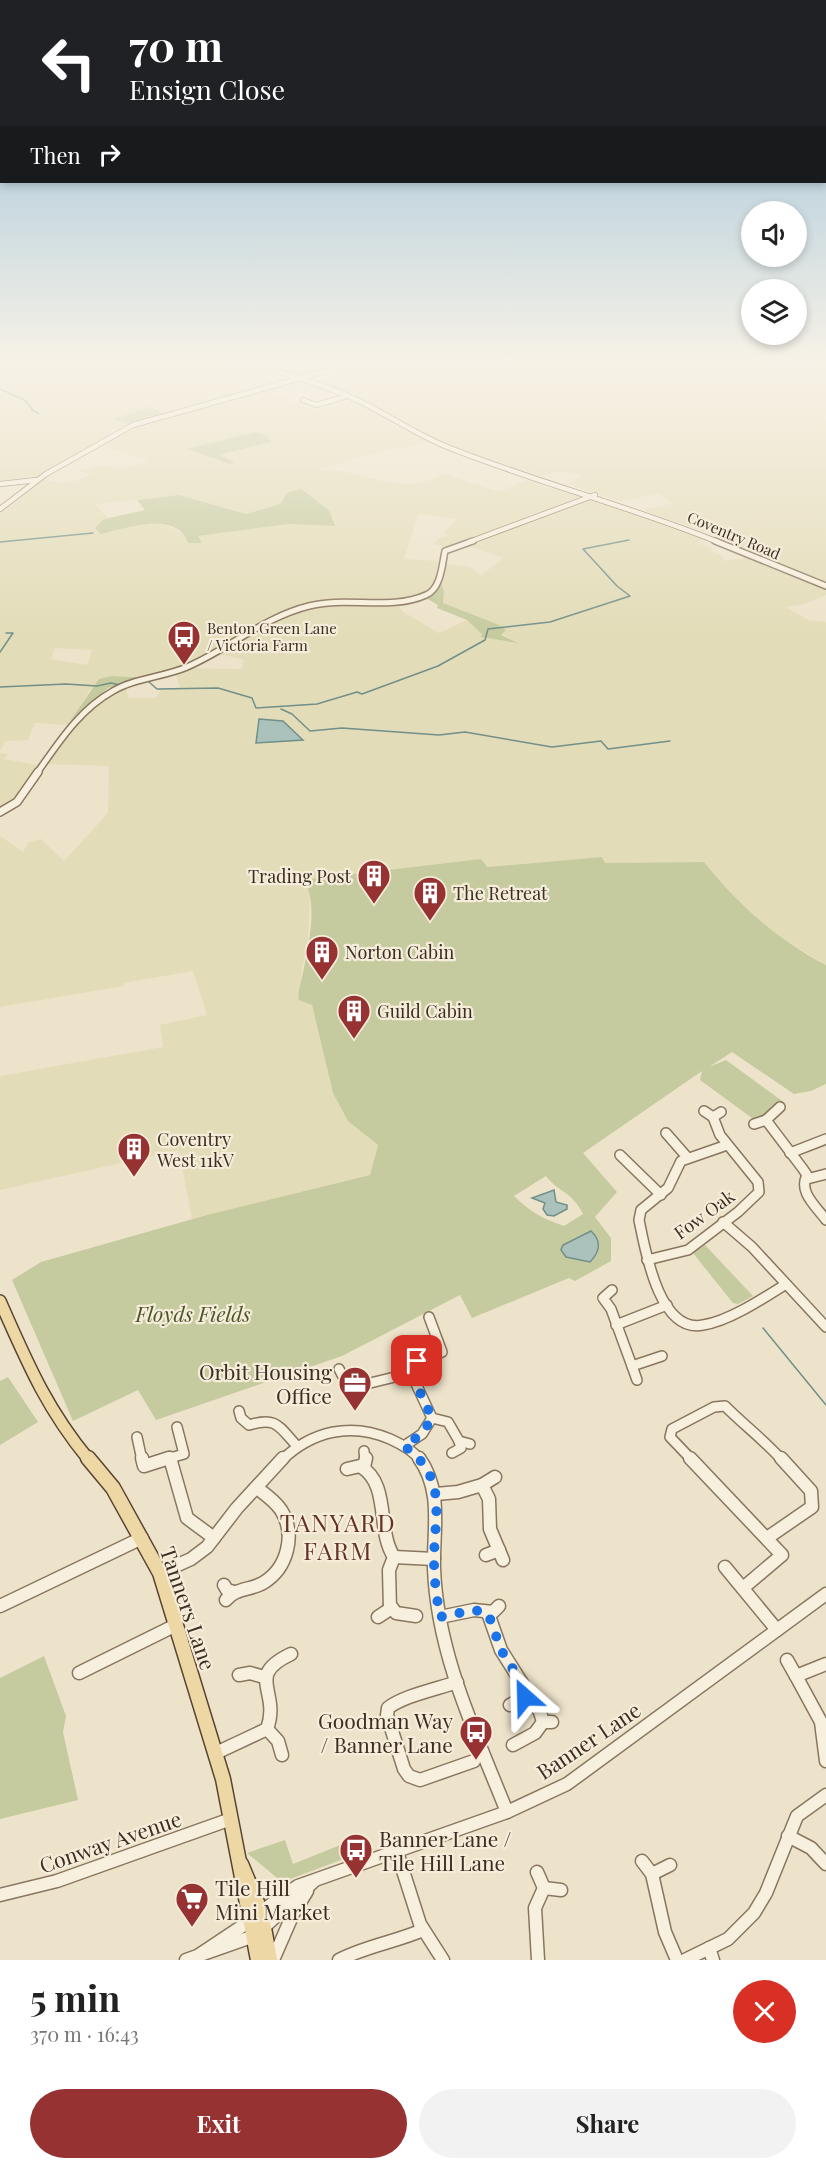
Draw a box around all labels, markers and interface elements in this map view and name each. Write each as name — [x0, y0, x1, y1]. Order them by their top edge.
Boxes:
text: 70 m — [129, 17, 223, 73]
icon: left — [30, 24, 108, 102]
text: Ensign Close — [129, 71, 285, 107]
icon: right — [93, 138, 126, 171]
text: Then — [30, 140, 81, 170]
map controls — [741, 201, 807, 345]
button: sound — [741, 201, 807, 267]
button: layers — [741, 279, 807, 345]
street label: Coventry Road — [684, 506, 784, 564]
place label: Benton Green Lane / Victoria Farm — [207, 618, 337, 655]
bus stop icon: Benton Green Lane / Victoria Farm — [166, 619, 202, 666]
building icon: Trading Post — [356, 858, 392, 905]
place label: Trading Post — [248, 864, 352, 888]
building icon: The Retreat — [412, 875, 448, 922]
place label: The Retreat — [453, 881, 548, 905]
building icon: Norton Cabin — [304, 934, 340, 981]
place label: Norton Cabin — [345, 940, 454, 964]
building icon: Guild Cabin — [336, 993, 372, 1040]
place label: Guild Cabin — [377, 999, 473, 1023]
place label: Coventry West 11kV — [156, 1127, 234, 1172]
building icon: Coventry West 11kV — [116, 1131, 152, 1178]
street label: Fow Oak — [669, 1184, 739, 1244]
park label: Floyds Fields — [134, 1299, 251, 1327]
pin — [391, 1335, 442, 1386]
icon: arrive — [400, 1344, 433, 1377]
place label: Orbit Housing Office — [199, 1357, 332, 1409]
office icon: Orbit Housing Office — [337, 1365, 373, 1412]
district label: TANYARD FARM — [280, 1506, 396, 1566]
street label: Tanners Lane — [155, 1543, 223, 1673]
position arrow — [493, 1665, 557, 1729]
street label: Banner Lane — [531, 1695, 645, 1785]
place label: Goodman Way / Banner Lane — [318, 1706, 453, 1758]
bus stop icon: Goodman Way / Banner Lane — [458, 1714, 494, 1761]
street label: Conway Avenue — [35, 1804, 185, 1878]
place label: Banner Lane / Tile Hill Lane — [379, 1824, 512, 1876]
bus stop icon: Banner Lane / Tile Hill Lane — [338, 1832, 374, 1879]
place label: Tile Hill Mini Market — [215, 1873, 331, 1925]
supermarket icon: Tile Hill Mini Market — [174, 1881, 210, 1928]
text: 5 min — [30, 1973, 120, 2021]
button: close — [733, 1980, 796, 2043]
text: 370 m · 16:43 — [30, 2020, 139, 2047]
button: Exit — [30, 2089, 407, 2158]
button: Share — [419, 2089, 796, 2158]

